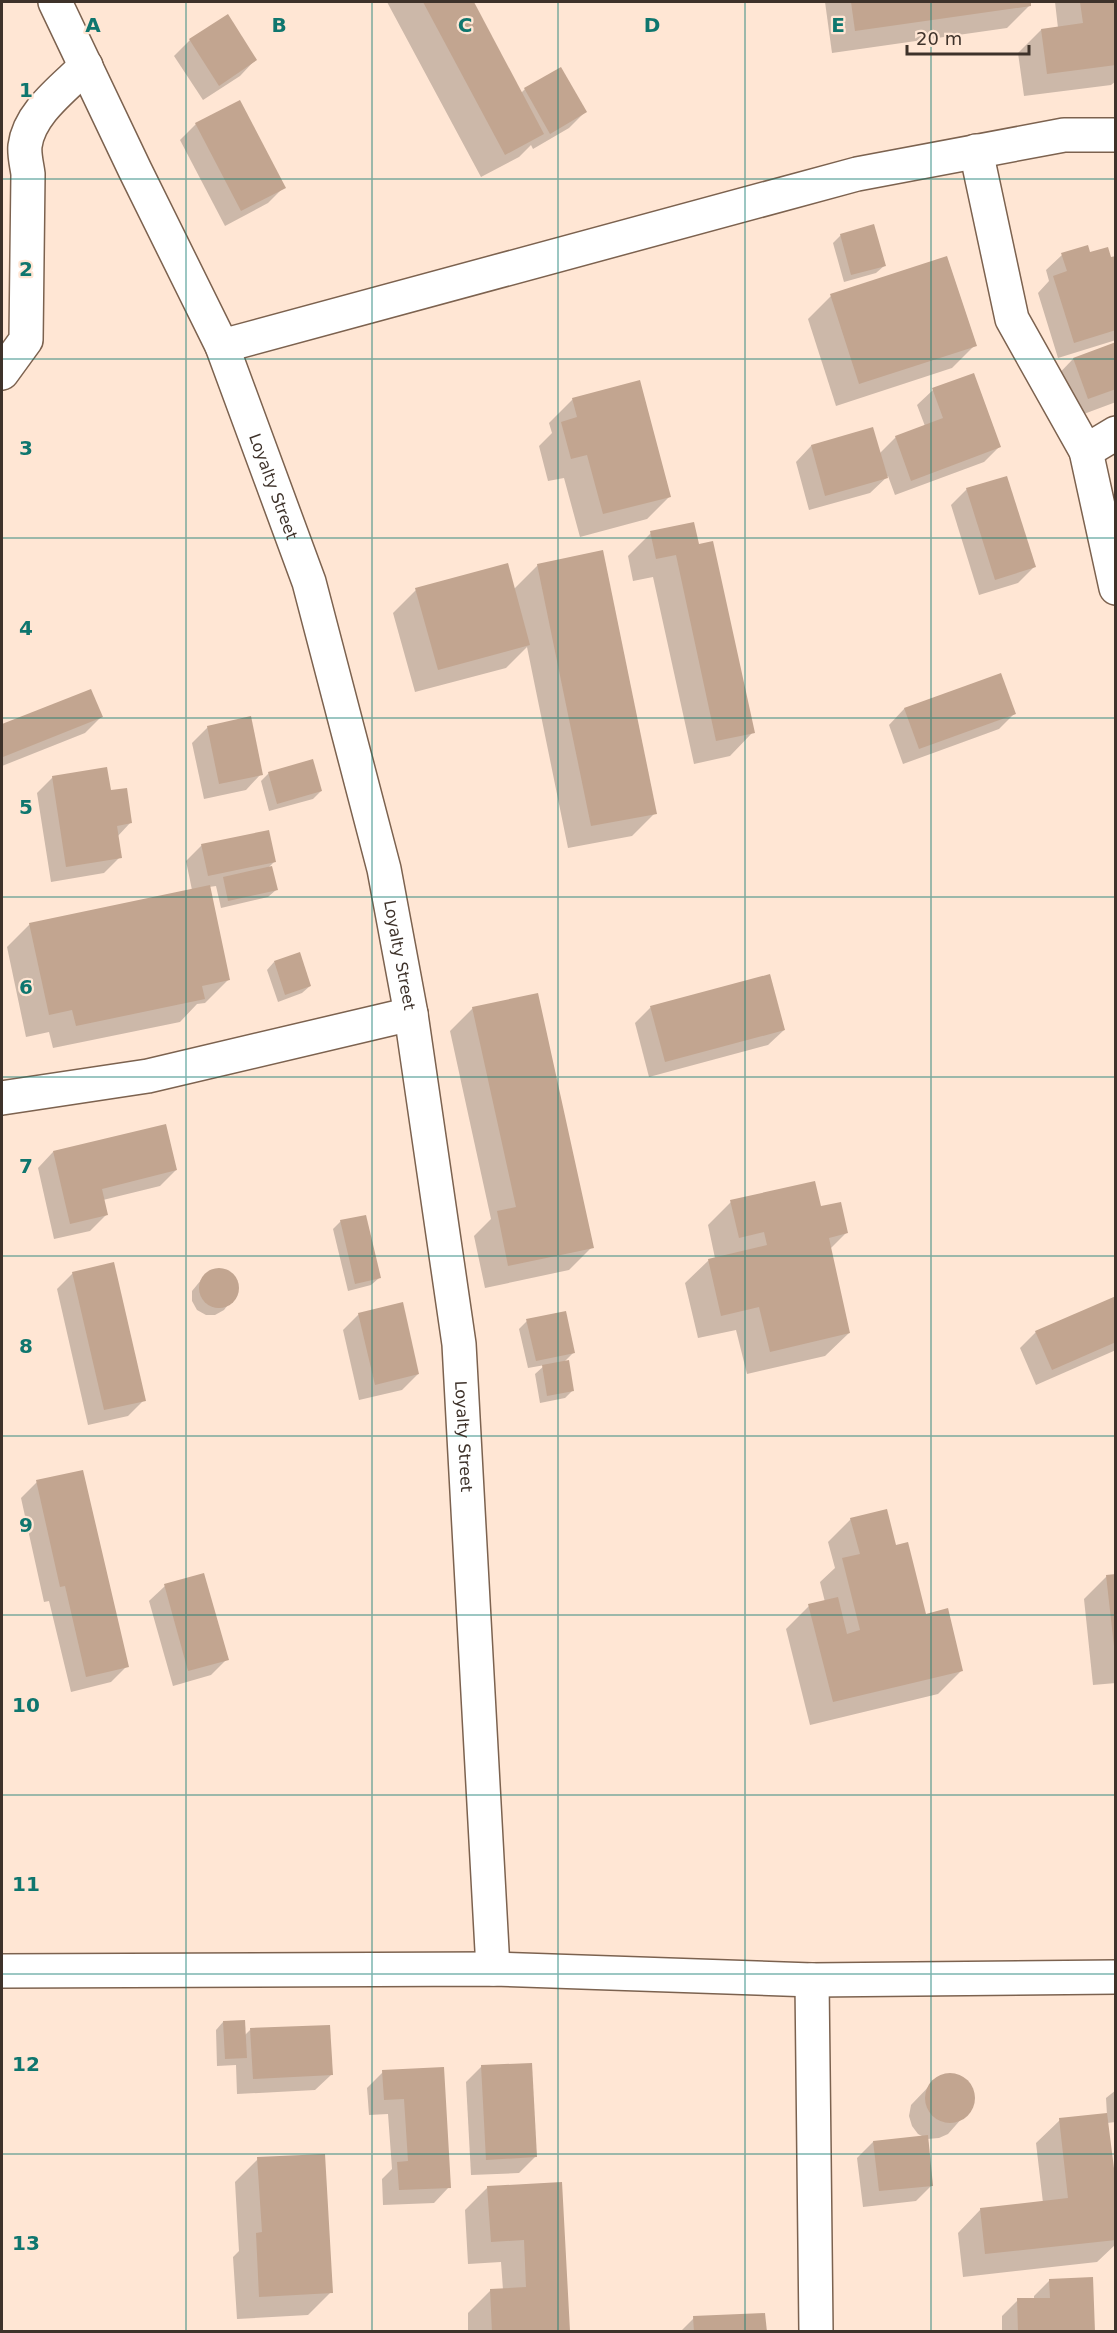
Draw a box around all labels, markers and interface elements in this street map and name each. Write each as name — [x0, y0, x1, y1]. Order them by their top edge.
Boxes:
text: A — [85, 13, 101, 37]
text: B — [271, 13, 287, 37]
text: C — [458, 13, 472, 37]
text: D — [644, 13, 660, 37]
text: E — [831, 13, 845, 37]
scale bar — [907, 18, 1028, 56]
text: 20 m — [916, 28, 962, 49]
text: 1 — [19, 78, 33, 102]
text: 2 — [19, 257, 33, 281]
street label: Loyalty Street — [246, 431, 302, 542]
text: 3 — [19, 436, 33, 460]
text: 4 — [19, 616, 33, 640]
text: 5 — [19, 795, 33, 819]
street label: Loyalty Street — [380, 898, 420, 1012]
text: 6 — [19, 975, 33, 999]
text: 7 — [19, 1154, 33, 1178]
text: 8 — [19, 1334, 33, 1358]
street label: Loyalty Street — [452, 1380, 477, 1493]
text: 9 — [19, 1513, 33, 1537]
text: 10 — [12, 1693, 40, 1717]
text: 11 — [12, 1872, 40, 1896]
text: 12 — [12, 2052, 40, 2076]
text: 13 — [12, 2231, 40, 2255]

